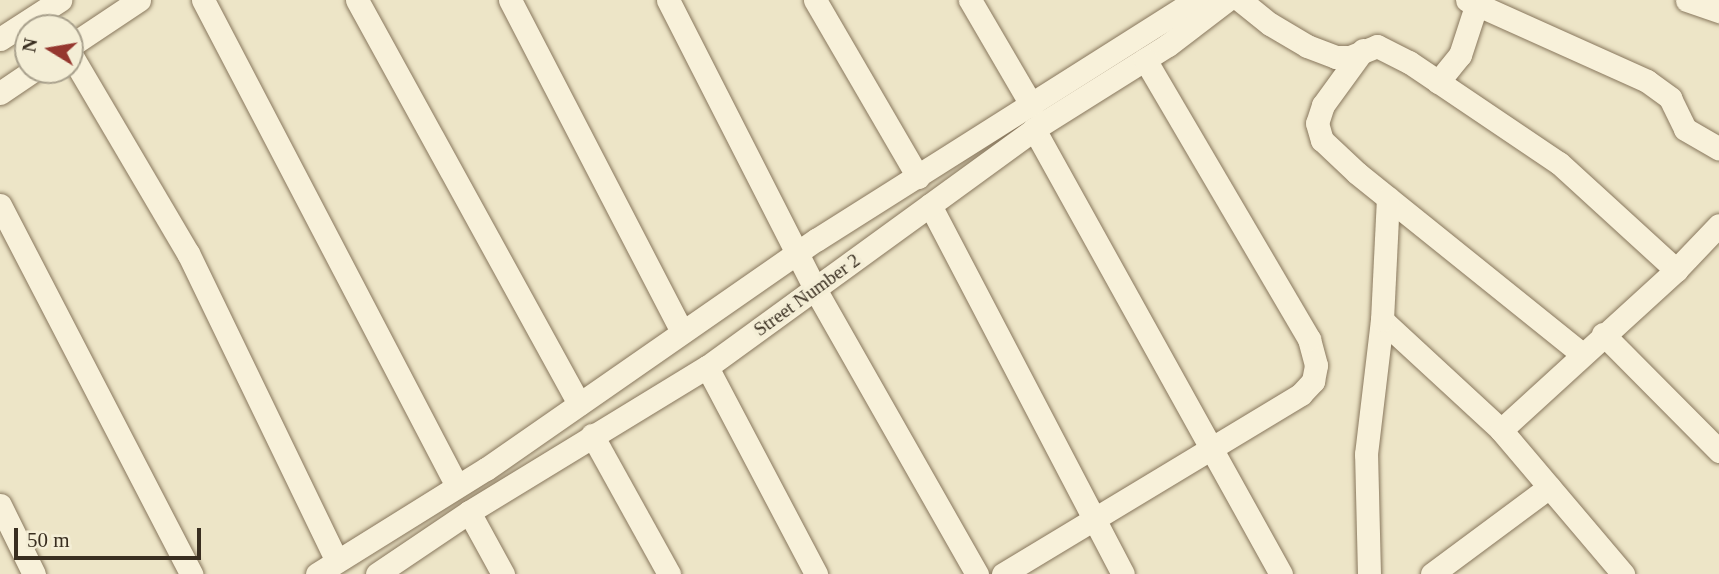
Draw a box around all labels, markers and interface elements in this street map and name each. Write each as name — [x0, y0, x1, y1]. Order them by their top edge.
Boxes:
north arrow — [14, 14, 84, 84]
text: N — [18, 37, 41, 54]
street label: Street Number 2 — [750, 249, 864, 341]
scale bar — [18, 514, 205, 558]
text: 50 m — [27, 528, 70, 552]

